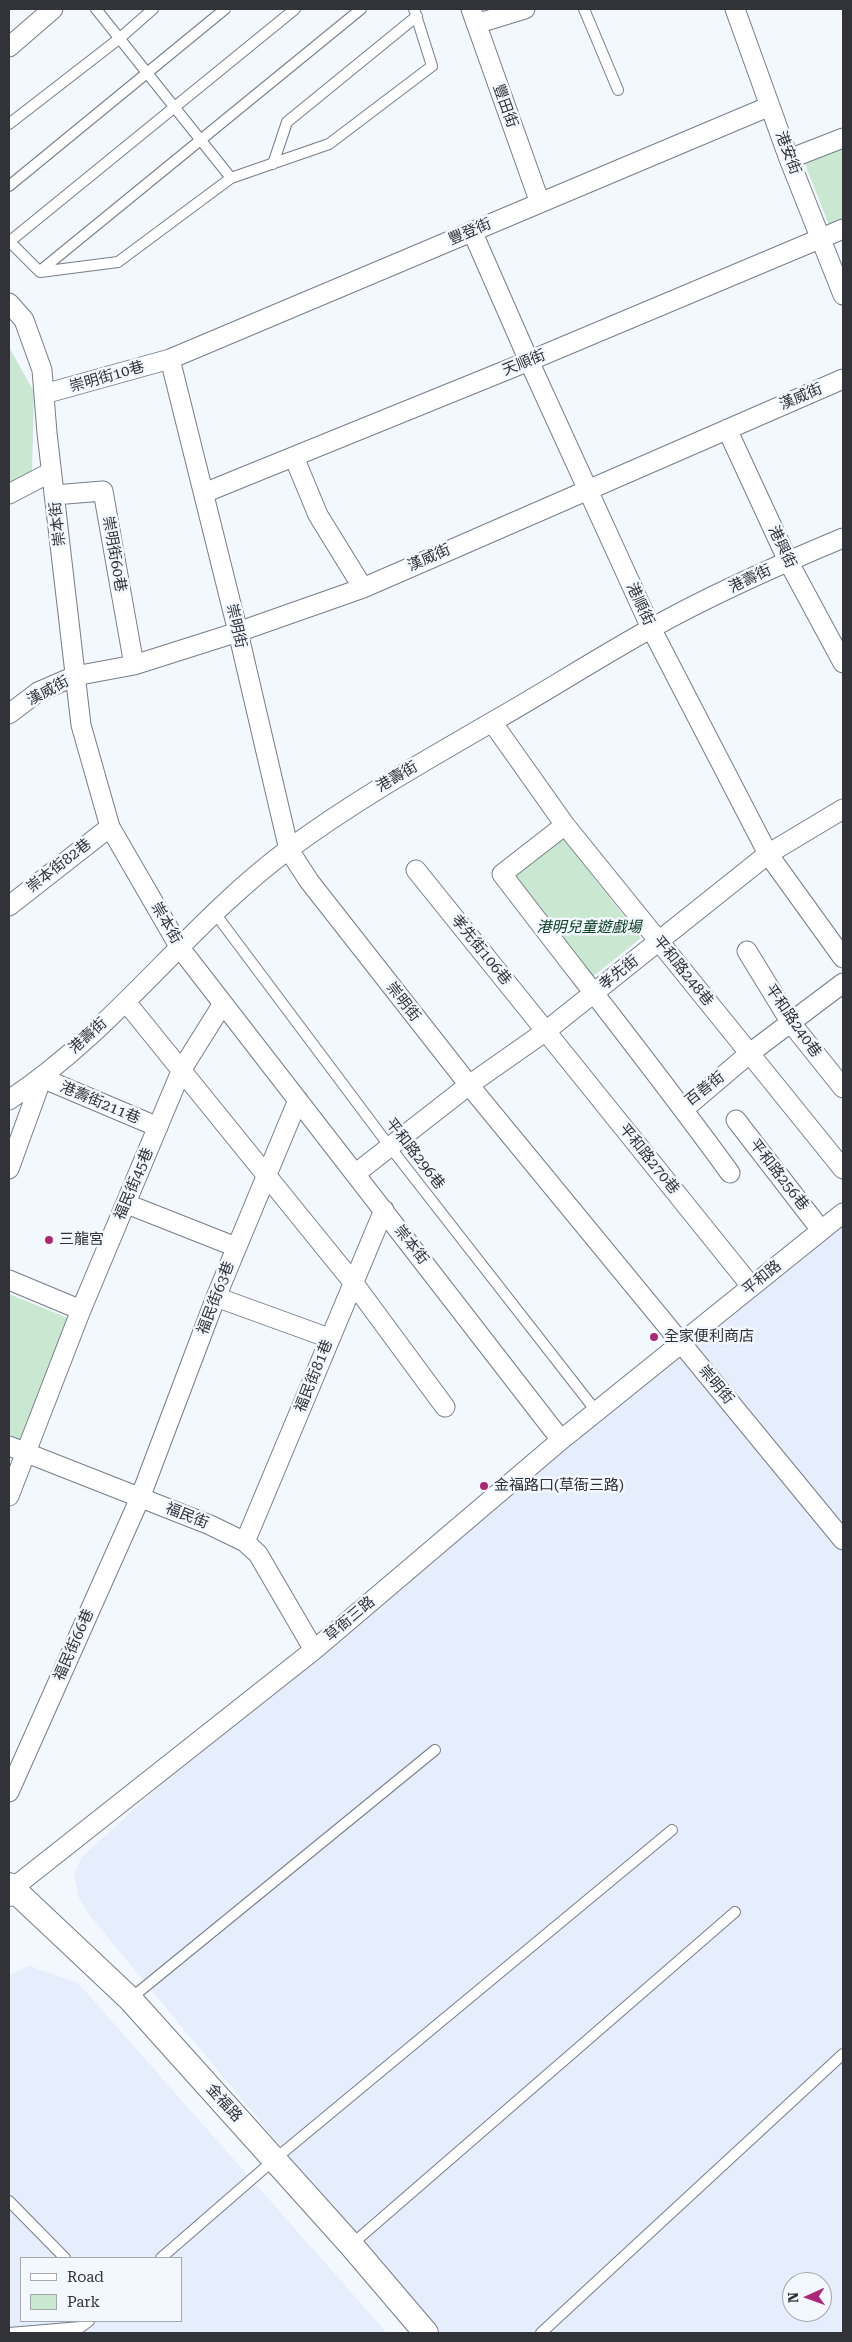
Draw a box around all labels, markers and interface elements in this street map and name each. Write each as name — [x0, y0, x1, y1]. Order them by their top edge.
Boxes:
street label: 豐田街 — [489, 82, 521, 130]
street label: 港安街 — [772, 129, 804, 177]
street label: 豐登街 — [446, 215, 494, 249]
street label: 天順街 — [500, 346, 548, 380]
street label: 崇明街10巷 — [68, 358, 146, 396]
street label: 漢威街 — [777, 380, 825, 414]
street label: 崇本街 — [46, 501, 70, 547]
street label: 崇明街60巷 — [98, 515, 130, 593]
street label: 港興街 — [764, 523, 800, 571]
street label: 漢威街 — [405, 541, 453, 575]
street label: 港壽街 — [726, 561, 774, 597]
street label: 港順街 — [622, 580, 658, 628]
street label: 崇明街 — [222, 602, 250, 650]
street label: 漢威街 — [24, 672, 72, 710]
street label: 港壽街 — [373, 758, 421, 796]
street label: 崇本街82巷 — [23, 835, 95, 897]
street label: 崇本街 — [147, 899, 185, 947]
street label: 孝先街106巷 — [447, 911, 515, 989]
park label: 港明兒童遊戲場 — [537, 919, 641, 937]
street label: 平和路248巷 — [649, 932, 717, 1010]
street label: 孝先街 — [596, 952, 642, 994]
street label: 崇明街 — [382, 979, 424, 1025]
street label: 平和路240巷 — [761, 981, 825, 1061]
street label: 港壽街 — [65, 1014, 111, 1058]
street label: 百善街 — [682, 1068, 728, 1110]
street label: 港壽街211巷 — [57, 1078, 143, 1128]
street label: 平和路296巷 — [382, 1115, 448, 1193]
street label: 平和路270巷 — [615, 1120, 683, 1198]
street label: 平和路256巷 — [746, 1136, 812, 1214]
street label: 福民街45巷 — [111, 1145, 157, 1223]
street label: 崇本街 — [390, 1222, 432, 1268]
place label: 三龍宮 — [59, 1231, 104, 1249]
marker: 三龍宮 — [43, 1234, 55, 1246]
street label: 平和路 — [739, 1257, 785, 1299]
street label: 福民街63巷 — [194, 1259, 238, 1337]
place label: 全家便利商店 — [664, 1328, 754, 1346]
marker: 全家便利商店 — [648, 1331, 660, 1343]
street label: 福民街81巷 — [291, 1337, 337, 1415]
street label: 崇明街 — [695, 1362, 737, 1408]
place label: 金福路口(草衙三路) — [494, 1477, 624, 1495]
marker: 金福路口(草衙三路) — [478, 1480, 490, 1492]
street label: 福民街 — [163, 1499, 211, 1533]
street label: 草衙三路 — [321, 1593, 379, 1645]
street label: 福民街66巷 — [50, 1606, 98, 1684]
street label: 金福路 — [202, 2080, 246, 2126]
legend — [20, 2257, 182, 2322]
text: Road — [67, 2268, 104, 2286]
north arrow — [782, 2272, 832, 2322]
text: N — [785, 2292, 801, 2303]
text: Park — [67, 2293, 100, 2311]

